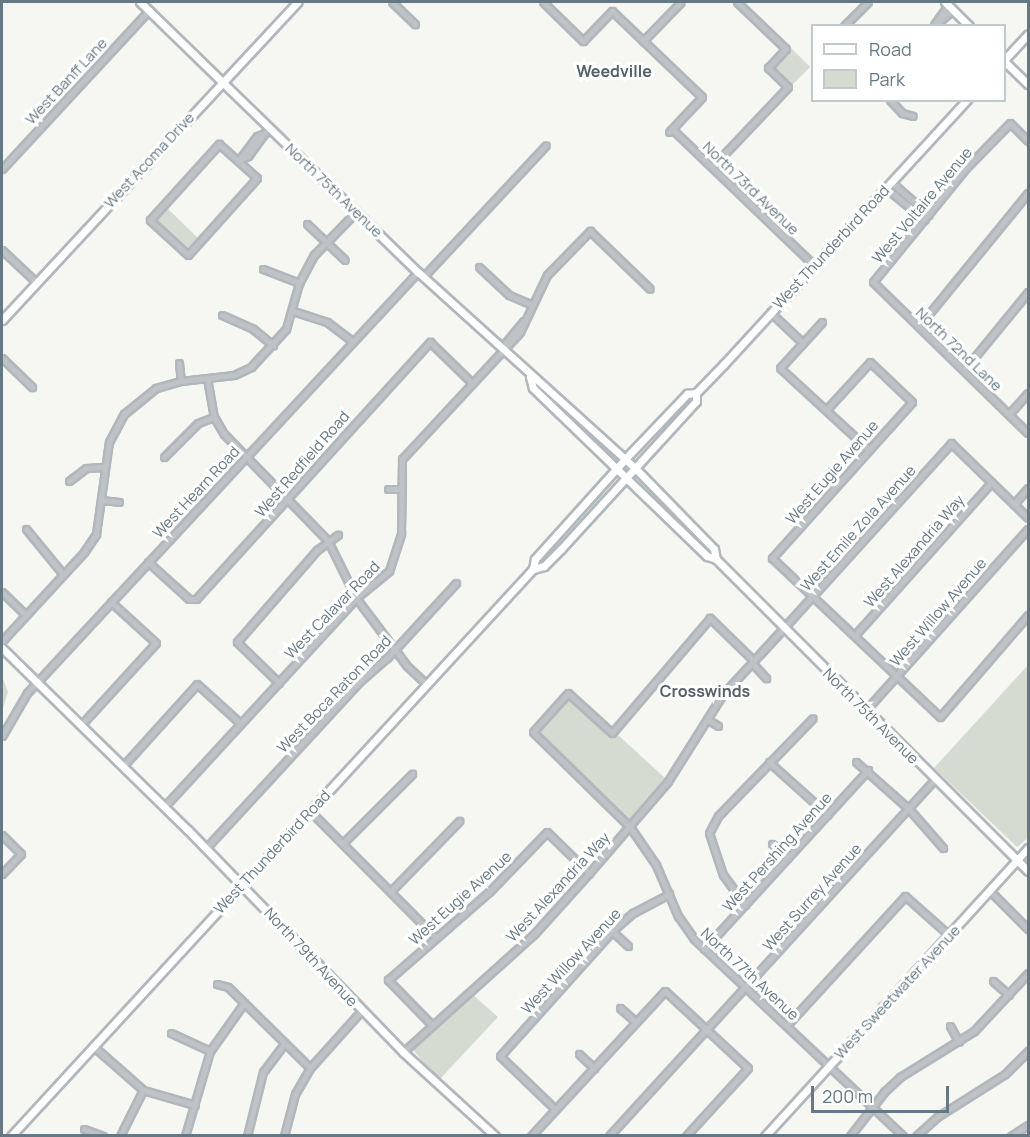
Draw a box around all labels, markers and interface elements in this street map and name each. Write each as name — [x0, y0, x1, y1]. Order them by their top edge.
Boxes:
legend — [811, 24, 1006, 102]
street label: West Banff Lane — [21, 34, 111, 128]
text: Road — [869, 37, 912, 61]
district label: Weedville — [576, 61, 652, 81]
text: Park — [869, 67, 905, 91]
street label: West Acoma Drive — [100, 108, 198, 212]
street label: North 73rd Avenue — [699, 137, 803, 239]
street label: North 75th Avenue — [282, 139, 386, 241]
street label: West Voltaire Avenue — [868, 143, 976, 267]
street label: West Thunderbird Road — [769, 181, 893, 313]
street label: North 72nd Lane — [912, 303, 1006, 395]
street label: West Redfield Road — [251, 407, 353, 521]
street label: West Eugie Avenue — [782, 416, 882, 528]
street label: West Hearn Road — [149, 442, 243, 542]
street label: West Emile Zola Avenue — [797, 461, 919, 595]
street label: West Alexandria Way — [860, 491, 968, 611]
street label: West Willow Avenue — [886, 554, 990, 670]
street label: West Calavar Road — [281, 557, 383, 663]
street label: West Boca Raton Road — [273, 632, 395, 756]
street label: North 75th Avenue — [819, 664, 923, 768]
district label: Crosswinds — [660, 681, 750, 701]
street label: West Thunderbird Road — [210, 786, 334, 918]
street label: West Pershing Avenue — [719, 789, 835, 915]
street label: West Alexandria Way — [503, 828, 613, 946]
street label: West Surrey Avenue — [759, 840, 865, 954]
street label: West Eugie Avenue — [405, 847, 515, 949]
street label: North 79th Avenue — [261, 904, 361, 1010]
street label: West Willow Avenue — [518, 905, 624, 1017]
street label: West Sweetwater Avenue — [830, 921, 964, 1063]
street label: North 77th Avenue — [697, 924, 803, 1024]
scale bar — [814, 1074, 952, 1112]
text: 200 m — [822, 1084, 873, 1108]

